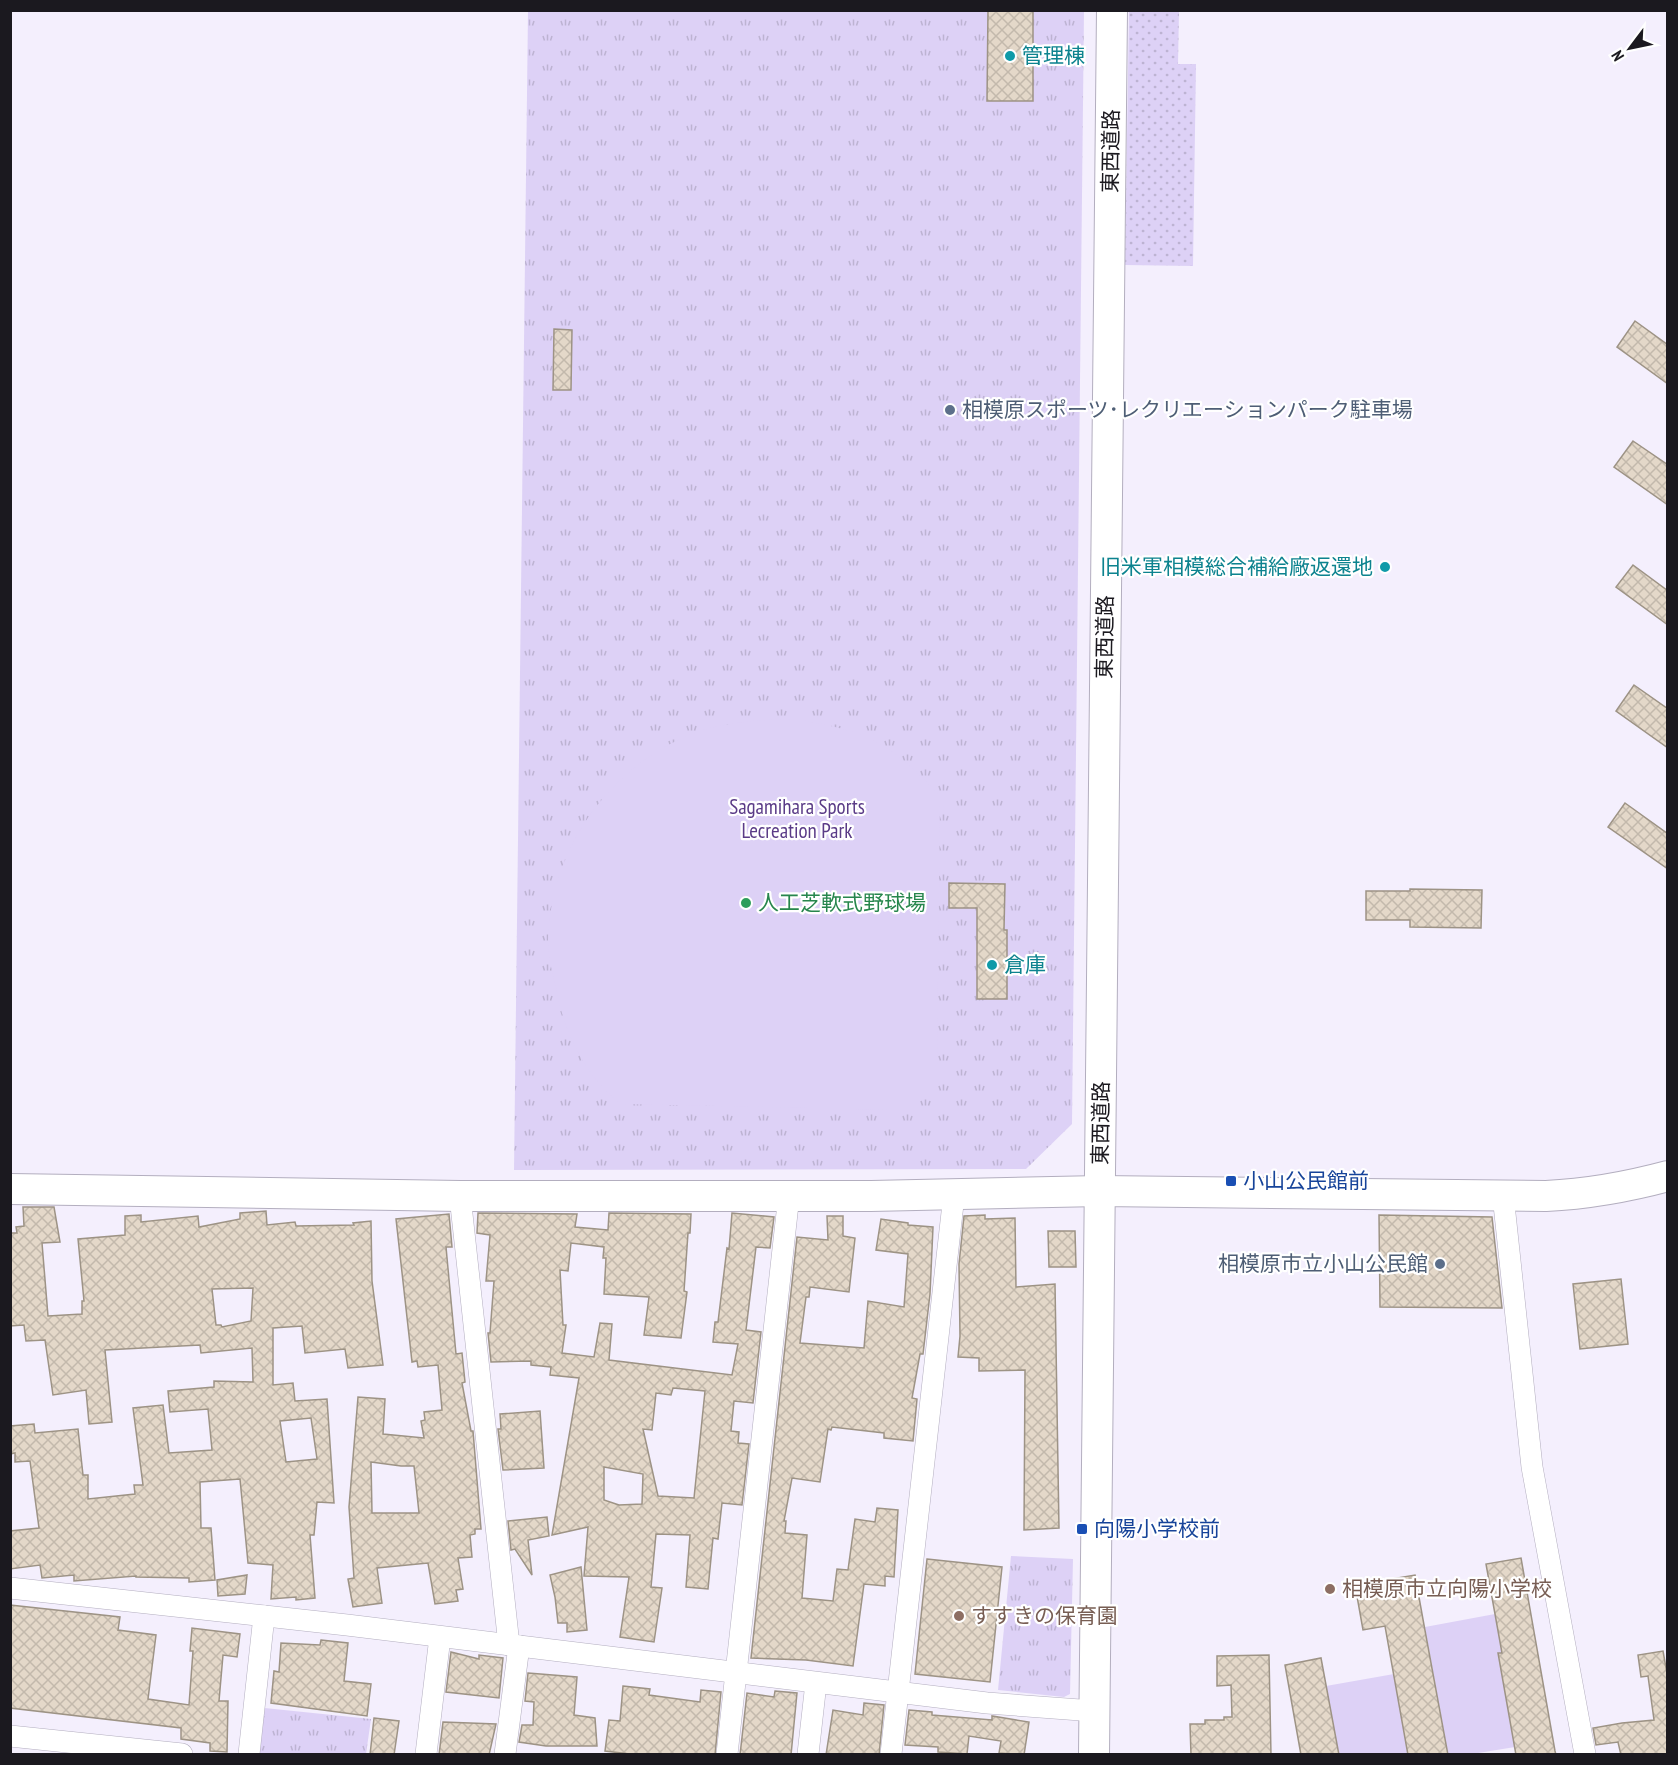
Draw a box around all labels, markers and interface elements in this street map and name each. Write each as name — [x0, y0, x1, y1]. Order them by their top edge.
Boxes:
north arrow — [1600, 18, 1660, 78]
place label: 管理棟 — [1022, 42, 1085, 69]
text: N — [1607, 47, 1628, 65]
marker: 管理棟 — [1003, 49, 1017, 63]
street label: 東西道路 — [1096, 109, 1125, 193]
place label: 相模原スポーツ･レクリエーションパーク駐車場 — [962, 396, 1413, 423]
marker: 相模原スポーツ･レクリエーションパーク駐車場 — [943, 403, 957, 417]
place label: 旧米軍相模総合補給廠返還地 — [1100, 553, 1373, 580]
marker: 旧米軍相模総合補給廠返還地 — [1378, 560, 1392, 574]
street label: 東西道路 — [1090, 595, 1119, 679]
park label: Sagamihara Sports Lecreation Park — [729, 793, 865, 844]
place label: 人工芝軟式野球場 — [758, 889, 926, 916]
marker: 人工芝軟式野球場 — [739, 896, 753, 910]
place label: 倉庫 — [1004, 951, 1046, 978]
marker: 倉庫 — [985, 958, 999, 972]
street label: 東西道路 — [1086, 1081, 1115, 1165]
place label: 小山公民館前 — [1243, 1167, 1369, 1194]
marker: 小山公民館前 — [1224, 1174, 1238, 1188]
place label: 相模原市立小山公民館 — [1218, 1250, 1428, 1277]
marker: 相模原市立小山公民館 — [1433, 1257, 1447, 1271]
place label: 向陽小学校前 — [1094, 1515, 1220, 1542]
marker: 向陽小学校前 — [1075, 1522, 1089, 1536]
place label: 相模原市立向陽小学校 — [1342, 1575, 1552, 1602]
marker: 相模原市立向陽小学校 — [1323, 1582, 1337, 1596]
place label: すすきの保育園 — [971, 1602, 1118, 1629]
marker: すすきの保育園 — [952, 1609, 966, 1623]

